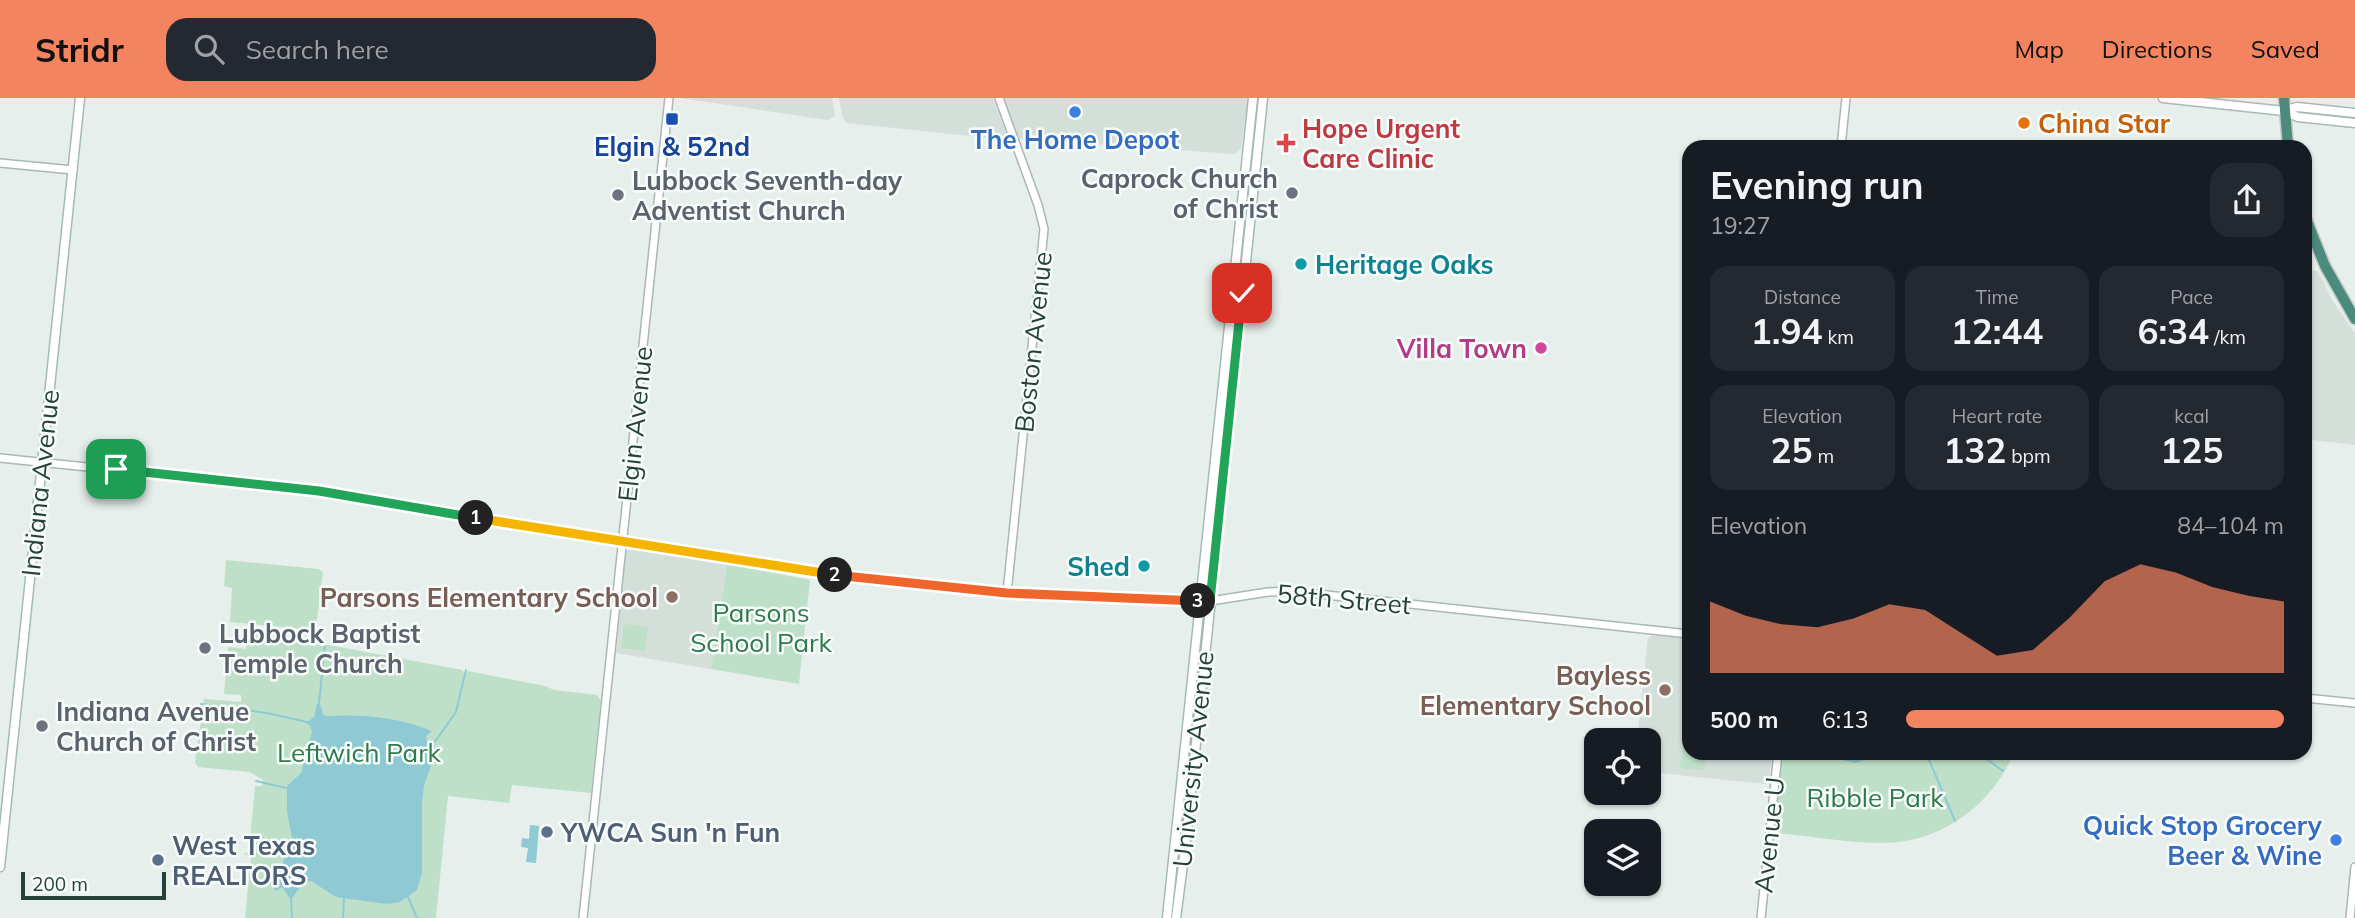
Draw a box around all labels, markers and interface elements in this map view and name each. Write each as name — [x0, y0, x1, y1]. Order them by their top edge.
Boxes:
search box — [166, 18, 656, 81]
text: Stridr — [35, 29, 124, 70]
icon: search — [190, 30, 228, 68]
text: Search here — [246, 33, 389, 66]
text: Map — [2014, 34, 2064, 64]
text: Directions — [2102, 34, 2213, 64]
text: Saved — [2251, 34, 2320, 64]
marker: The Home Depot — [1067, 104, 1083, 120]
place label: China Star — [2038, 107, 2171, 140]
marker: Elgin & 52nd — [664, 111, 680, 127]
place label: Hope Urgent Care Clinic — [1302, 112, 1460, 175]
marker: China Star — [2016, 115, 2032, 131]
place label: The Home Depot — [971, 123, 1179, 156]
place label: Elgin & 52nd — [594, 130, 750, 163]
marker: Hope Urgent Care Clinic — [1276, 133, 1296, 153]
text: Evening run — [1710, 161, 1924, 209]
place label: Caprock Church of Christ — [1081, 162, 1278, 225]
button: share — [2210, 163, 2284, 237]
place label: Lubbock Seventh-day Adventist Church — [632, 164, 903, 227]
marker: Caprock Church of Christ — [1284, 185, 1300, 201]
marker: Lubbock Seventh-day Adventist Church — [610, 187, 626, 203]
text: 19:27 — [1710, 211, 1770, 240]
place label: Heritage Oaks — [1315, 248, 1494, 281]
street label: Boston Avenue — [1007, 250, 1059, 434]
marker: Heritage Oaks — [1293, 256, 1309, 272]
pin — [1212, 263, 1272, 323]
icon: check — [1223, 274, 1261, 312]
text: Distance — [1764, 285, 1841, 309]
text: Time — [1975, 285, 2019, 309]
text: Pace — [2170, 285, 2213, 309]
text: 1.94 — [1751, 309, 1822, 353]
text: 12:44 — [1951, 309, 2043, 353]
text: 6:34 — [2137, 309, 2209, 353]
text: km — [1822, 325, 1854, 349]
text: /km — [2209, 325, 2246, 349]
place label: Villa Town — [1396, 332, 1527, 365]
marker: Villa Town — [1533, 340, 1549, 356]
street label: Elgin Avenue — [610, 345, 660, 503]
street label: Indiana Avenue — [14, 388, 66, 578]
text: Elevation — [1762, 404, 1843, 428]
text: Heart rate — [1952, 404, 2042, 428]
text: kcal — [2174, 404, 2209, 428]
text: 25 — [1770, 428, 1813, 472]
text: 132 — [1943, 428, 2006, 472]
text: 125 — [2160, 428, 2223, 472]
pin — [86, 439, 146, 499]
text: m — [1813, 444, 1834, 468]
text: bpm — [2006, 444, 2051, 468]
icon: arrive — [97, 450, 135, 488]
pin: 1 — [458, 500, 494, 536]
text: 1 — [470, 505, 481, 529]
text: Elevation — [1710, 511, 1807, 540]
text: 84–104 m — [2177, 511, 2284, 540]
place label: Shed — [1067, 550, 1130, 583]
pin: 2 — [818, 558, 852, 592]
marker: Shed — [1136, 558, 1152, 574]
text: 2 — [829, 562, 840, 586]
street label: 58th Street — [1276, 577, 1412, 621]
place label: Parsons Elementary School — [320, 581, 658, 614]
pin: 3 — [1180, 584, 1216, 618]
text: 3 — [1192, 588, 1203, 612]
marker: Parsons Elementary School — [664, 589, 680, 605]
park label: Parsons School Park — [690, 596, 832, 659]
place label: Lubbock Baptist Temple Church — [219, 617, 421, 680]
marker: Lubbock Baptist Temple Church — [197, 640, 213, 656]
street label: University Avenue — [1165, 649, 1221, 869]
place label: Bayless Elementary School — [1420, 659, 1651, 722]
marker: Bayless Elementary School — [1657, 682, 1673, 698]
place label: Indiana Avenue Church of Christ — [56, 695, 256, 758]
text: 500 m — [1710, 705, 1778, 734]
text: 6:13 — [1822, 705, 1869, 734]
marker: Indiana Avenue Church of Christ — [34, 718, 50, 734]
map controls — [1584, 728, 1661, 896]
button: locate — [1584, 728, 1661, 805]
park label: Leftwich Park — [277, 736, 442, 769]
street label: Avenue U — [1747, 775, 1791, 895]
park label: Ribble Park — [1806, 781, 1944, 814]
place label: Quick Stop Grocery Beer & Wine — [2083, 809, 2323, 872]
place label: YWCA Sun 'n Fun — [560, 816, 780, 849]
button: layers — [1584, 819, 1661, 896]
marker: YWCA Sun 'n Fun — [539, 824, 555, 840]
place label: West Texas REALTORS — [172, 829, 315, 892]
marker: Quick Stop Grocery Beer & Wine — [2328, 832, 2344, 848]
marker: West Texas REALTORS — [150, 852, 166, 868]
scale bar — [21, 869, 166, 901]
text: 200 m — [32, 872, 88, 896]

